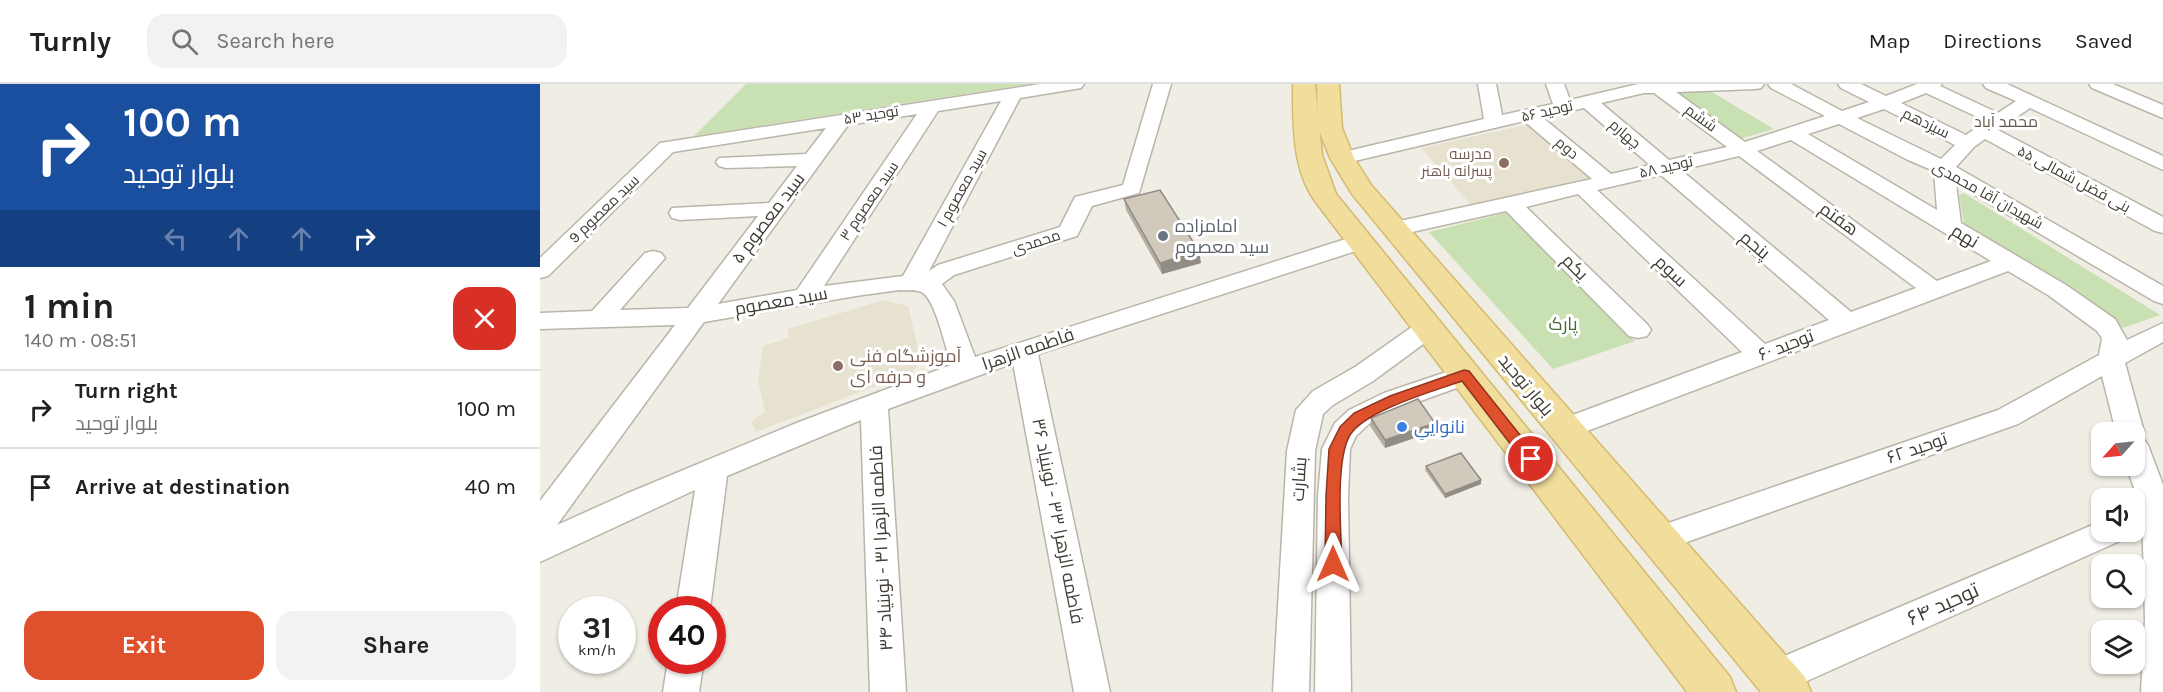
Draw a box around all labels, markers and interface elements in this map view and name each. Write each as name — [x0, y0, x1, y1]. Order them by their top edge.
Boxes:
search box — [147, 14, 567, 68]
text: Turnly — [30, 25, 111, 58]
icon: search — [168, 25, 201, 58]
text: Search here — [216, 28, 335, 54]
text: Map — [1869, 29, 1910, 53]
text: Directions — [1943, 29, 2042, 53]
text: Saved — [2075, 29, 2133, 53]
street label: توحید ۵۶ — [1519, 96, 1575, 126]
text: 100 m — [123, 97, 242, 147]
street label: ششم — [1681, 100, 1721, 136]
street label: توحید ۵۳ — [842, 102, 900, 128]
street label: سیزدهم — [1899, 104, 1953, 143]
icon: right — [24, 108, 102, 186]
district label: محمد آباد — [1974, 112, 2038, 131]
street label: چهارم — [1605, 115, 1644, 153]
street label: دوم — [1551, 133, 1582, 164]
street label: بنی فضل شمالی ۵۵ — [2014, 142, 2134, 217]
place label: مدرسه پسرانه باهنر — [1420, 145, 1492, 181]
street label: سید معصوم ۱ — [933, 146, 992, 231]
street label: توحید ۵۸ — [1637, 152, 1695, 182]
marker: مدرسه پسرانه باهنر — [1497, 156, 1511, 170]
street label: شهیدان آقا محمدی — [1929, 157, 2046, 234]
text: بلوار توحید — [123, 158, 235, 190]
street label: سید معصوم ۳ — [836, 158, 903, 245]
street label: سید معصوم ۵ — [727, 168, 810, 268]
street label: سید معصوم 9 — [565, 171, 644, 248]
street label: هفتم — [1815, 197, 1863, 241]
place label: امامزاده سید معصوم — [1175, 215, 1269, 259]
street label: نهم — [1947, 219, 1983, 254]
icon: left — [159, 222, 192, 255]
icon: ahead — [222, 222, 255, 255]
icon: ahead — [285, 222, 318, 255]
icon: right — [348, 222, 381, 255]
street label: محمدی — [1009, 226, 1063, 259]
street label: پنجم — [1735, 226, 1775, 265]
marker: امامزاده سید معصوم — [1156, 229, 1170, 243]
street label: یکم — [1556, 249, 1593, 286]
street label: سوم — [1649, 250, 1692, 292]
street label: سید معصوم — [733, 282, 829, 321]
text: 1 min — [24, 285, 114, 327]
button: close — [453, 287, 516, 350]
park label: پارک — [1549, 313, 1578, 336]
street label: فاطمه الزهرا — [979, 323, 1077, 375]
street label: توحید ۶۰ — [1755, 324, 1817, 366]
text: 140 m · 08:51 — [24, 329, 137, 352]
place label: آموزشگاه فنی و حرفه ای — [850, 345, 962, 388]
street label: بلوار توحید — [1494, 349, 1558, 421]
marker: آموزشگاه فنی و حرفه ای — [831, 359, 845, 373]
text: Turn right — [75, 378, 178, 404]
icon: right — [24, 393, 57, 426]
text: 100 m — [457, 396, 516, 422]
text: بلوار توحید — [75, 412, 158, 435]
street label: فاطمه الزهرا ۳۳ - نوبنیاد ۳۶ — [1027, 416, 1089, 626]
place label: نانواییِ — [1414, 416, 1465, 440]
marker: نانواییِ — [1395, 420, 1409, 434]
north arrow — [2091, 422, 2145, 476]
map controls — [2091, 422, 2145, 674]
street label: توحید ۶۲ — [1884, 427, 1950, 469]
pin — [1505, 433, 1556, 484]
icon: arrive — [1514, 442, 1547, 475]
street label: فاطمه الزهرا ۳۱ - نوبنیاد ۳۴ — [865, 445, 897, 651]
street label: بشارت — [1286, 456, 1312, 502]
icon: arrive — [24, 471, 57, 504]
text: Arrive at destination — [75, 474, 290, 500]
text: 40 m — [465, 474, 516, 500]
button: sound — [2091, 488, 2145, 542]
position arrow — [1301, 532, 1365, 596]
button: search — [2091, 554, 2145, 608]
street label: توحید ۶۴ — [1904, 577, 1983, 630]
speed limit sign: 40 — [648, 596, 726, 674]
text: 31 — [582, 610, 612, 646]
button: Exit — [24, 611, 264, 680]
button: Share — [276, 611, 516, 680]
button: layers — [2091, 620, 2145, 674]
text: km/h — [578, 641, 616, 659]

